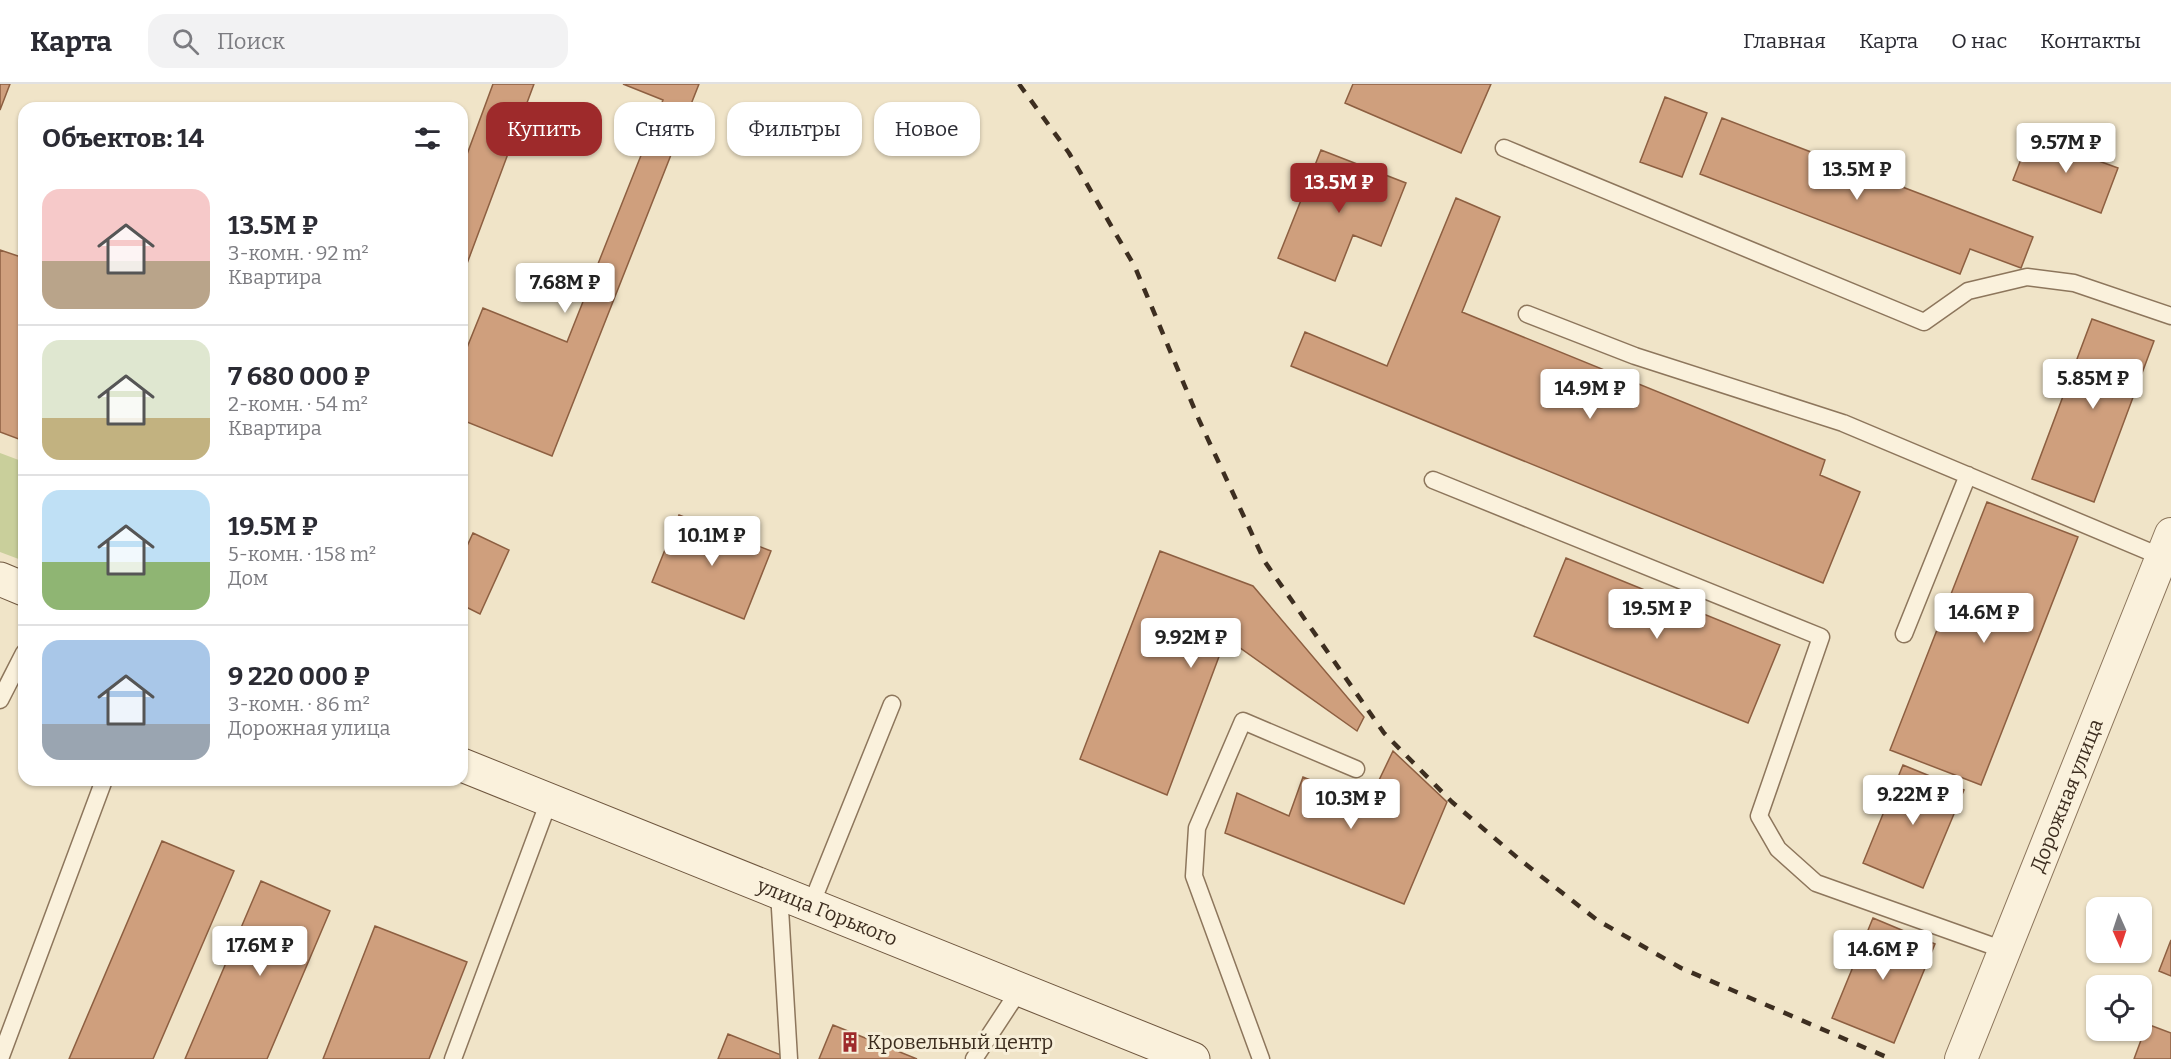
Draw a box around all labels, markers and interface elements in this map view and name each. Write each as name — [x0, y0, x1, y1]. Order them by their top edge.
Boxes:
search box — [148, 14, 568, 68]
text: Карта — [30, 25, 112, 58]
icon: search — [169, 25, 202, 58]
text: Поиск — [217, 28, 285, 55]
text: Главная — [1743, 28, 1826, 54]
text: Карта — [1859, 28, 1918, 54]
text: О нас — [1951, 28, 2007, 54]
text: Контакты — [2040, 28, 2141, 54]
chip: Купить — [486, 102, 602, 156]
chip: Снять — [614, 102, 715, 156]
chip: Фильтры — [727, 102, 862, 156]
chip: Новое — [874, 102, 980, 156]
icon: filters — [411, 122, 444, 155]
text: Объектов: 14 — [42, 123, 204, 154]
pin: 9.57M ₽ — [2011, 123, 2121, 174]
text: 9.57M ₽ — [2031, 130, 2101, 154]
pin: 13.5M ₽ — [1802, 150, 1912, 201]
text: 13.5M ₽ — [1822, 157, 1892, 181]
pin: 13.5M ₽ — [1284, 163, 1394, 214]
text: 13.5M ₽ — [1304, 170, 1374, 194]
text: 13.5M ₽ — [228, 210, 318, 241]
icon: home — [90, 213, 162, 285]
text: 3-комн. · 92 m² — [228, 241, 369, 265]
pin: 7.68M ₽ — [510, 263, 620, 314]
text: Квартира — [228, 265, 322, 289]
text: 7.68M ₽ — [530, 270, 600, 294]
pin: 5.85M ₽ — [2038, 359, 2148, 410]
text: 7 680 000 ₽ — [228, 361, 370, 392]
icon: home — [90, 364, 162, 436]
text: 5.85M ₽ — [2057, 366, 2129, 390]
pin: 14.9M ₽ — [1535, 369, 1645, 420]
text: 14.9M ₽ — [1554, 376, 1626, 400]
text: 2-комн. · 54 m² — [228, 392, 368, 416]
text: Квартира — [228, 416, 322, 440]
text: 19.5M ₽ — [228, 511, 318, 542]
icon: home — [90, 514, 162, 586]
pin: 10.1M ₽ — [657, 516, 767, 567]
text: 10.1M ₽ — [678, 523, 746, 547]
text: 5-комн. · 158 m² — [228, 542, 376, 566]
text: Дом — [228, 566, 268, 590]
pin: 19.5M ₽ — [1602, 589, 1712, 640]
pin: 14.6M ₽ — [1929, 593, 2039, 644]
text: 19.5M ₽ — [1622, 596, 1692, 620]
text: 14.6M ₽ — [1948, 600, 2020, 624]
pin: 9.92M ₽ — [1136, 618, 1246, 669]
text: 9.92M ₽ — [1155, 625, 1227, 649]
text: 9 220 000 ₽ — [228, 661, 370, 692]
icon: home — [90, 664, 162, 736]
text: 3-комн. · 86 m² — [228, 692, 370, 716]
street label: Дорожная улица — [2025, 715, 2108, 875]
text: Дорожная улица — [228, 716, 391, 740]
pin: 9.22M ₽ — [1858, 775, 1968, 826]
pin: 10.3M ₽ — [1296, 779, 1406, 830]
text: 9.22M ₽ — [1877, 782, 1949, 806]
text: 10.3M ₽ — [1316, 786, 1386, 810]
street label: улица Горького — [753, 873, 901, 951]
north arrow — [2086, 897, 2152, 963]
map controls — [2086, 897, 2152, 1041]
pin: 17.6M ₽ — [205, 926, 315, 977]
pin: 14.6M ₽ — [1828, 930, 1938, 981]
text: 17.6M ₽ — [226, 933, 294, 957]
text: 14.6M ₽ — [1847, 937, 1919, 961]
button: locate — [2086, 975, 2152, 1041]
building icon: Кровельный центр — [838, 1030, 862, 1054]
place label: Кровельный центр — [867, 1030, 1053, 1054]

